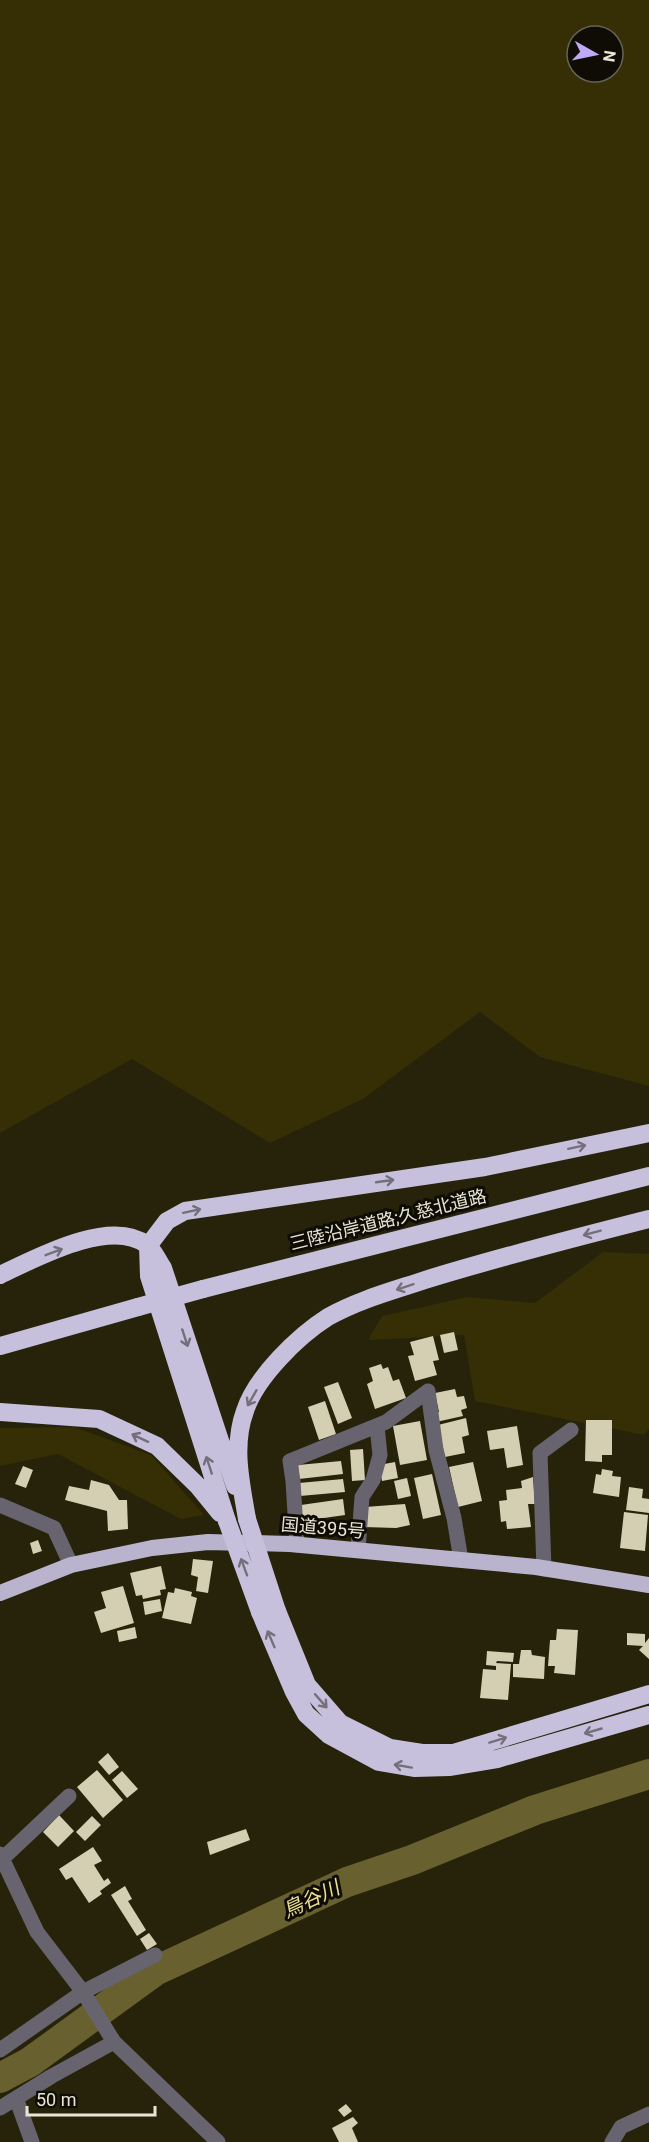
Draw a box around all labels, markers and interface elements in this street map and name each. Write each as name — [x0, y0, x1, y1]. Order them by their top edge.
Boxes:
north arrow — [565, 24, 625, 84]
text: N — [599, 49, 620, 63]
one-way arrow — [566, 1141, 586, 1152]
one-way arrow — [374, 1176, 394, 1187]
street label: 三陸沿岸道路;久慈北道路 — [287, 1185, 488, 1254]
one-way arrow — [182, 1204, 201, 1216]
one-way arrow — [583, 1228, 602, 1239]
one-way arrow — [44, 1246, 62, 1257]
one-way arrow — [396, 1282, 415, 1293]
one-way arrow — [181, 1328, 192, 1347]
one-way arrow — [246, 1388, 257, 1406]
one-way arrow — [131, 1432, 149, 1444]
one-way arrow — [203, 1456, 214, 1475]
street label: 国道395号 — [280, 1513, 366, 1542]
one-way arrow — [237, 1558, 248, 1577]
one-way arrow — [265, 1630, 276, 1648]
one-way arrow — [314, 1693, 328, 1708]
one-way arrow — [584, 1726, 603, 1737]
one-way arrow — [488, 1734, 507, 1745]
one-way arrow — [393, 1760, 413, 1771]
water label: 鳥谷川 — [279, 1875, 345, 1923]
scale bar — [27, 2079, 154, 2117]
text: 50 m — [36, 2089, 76, 2110]

